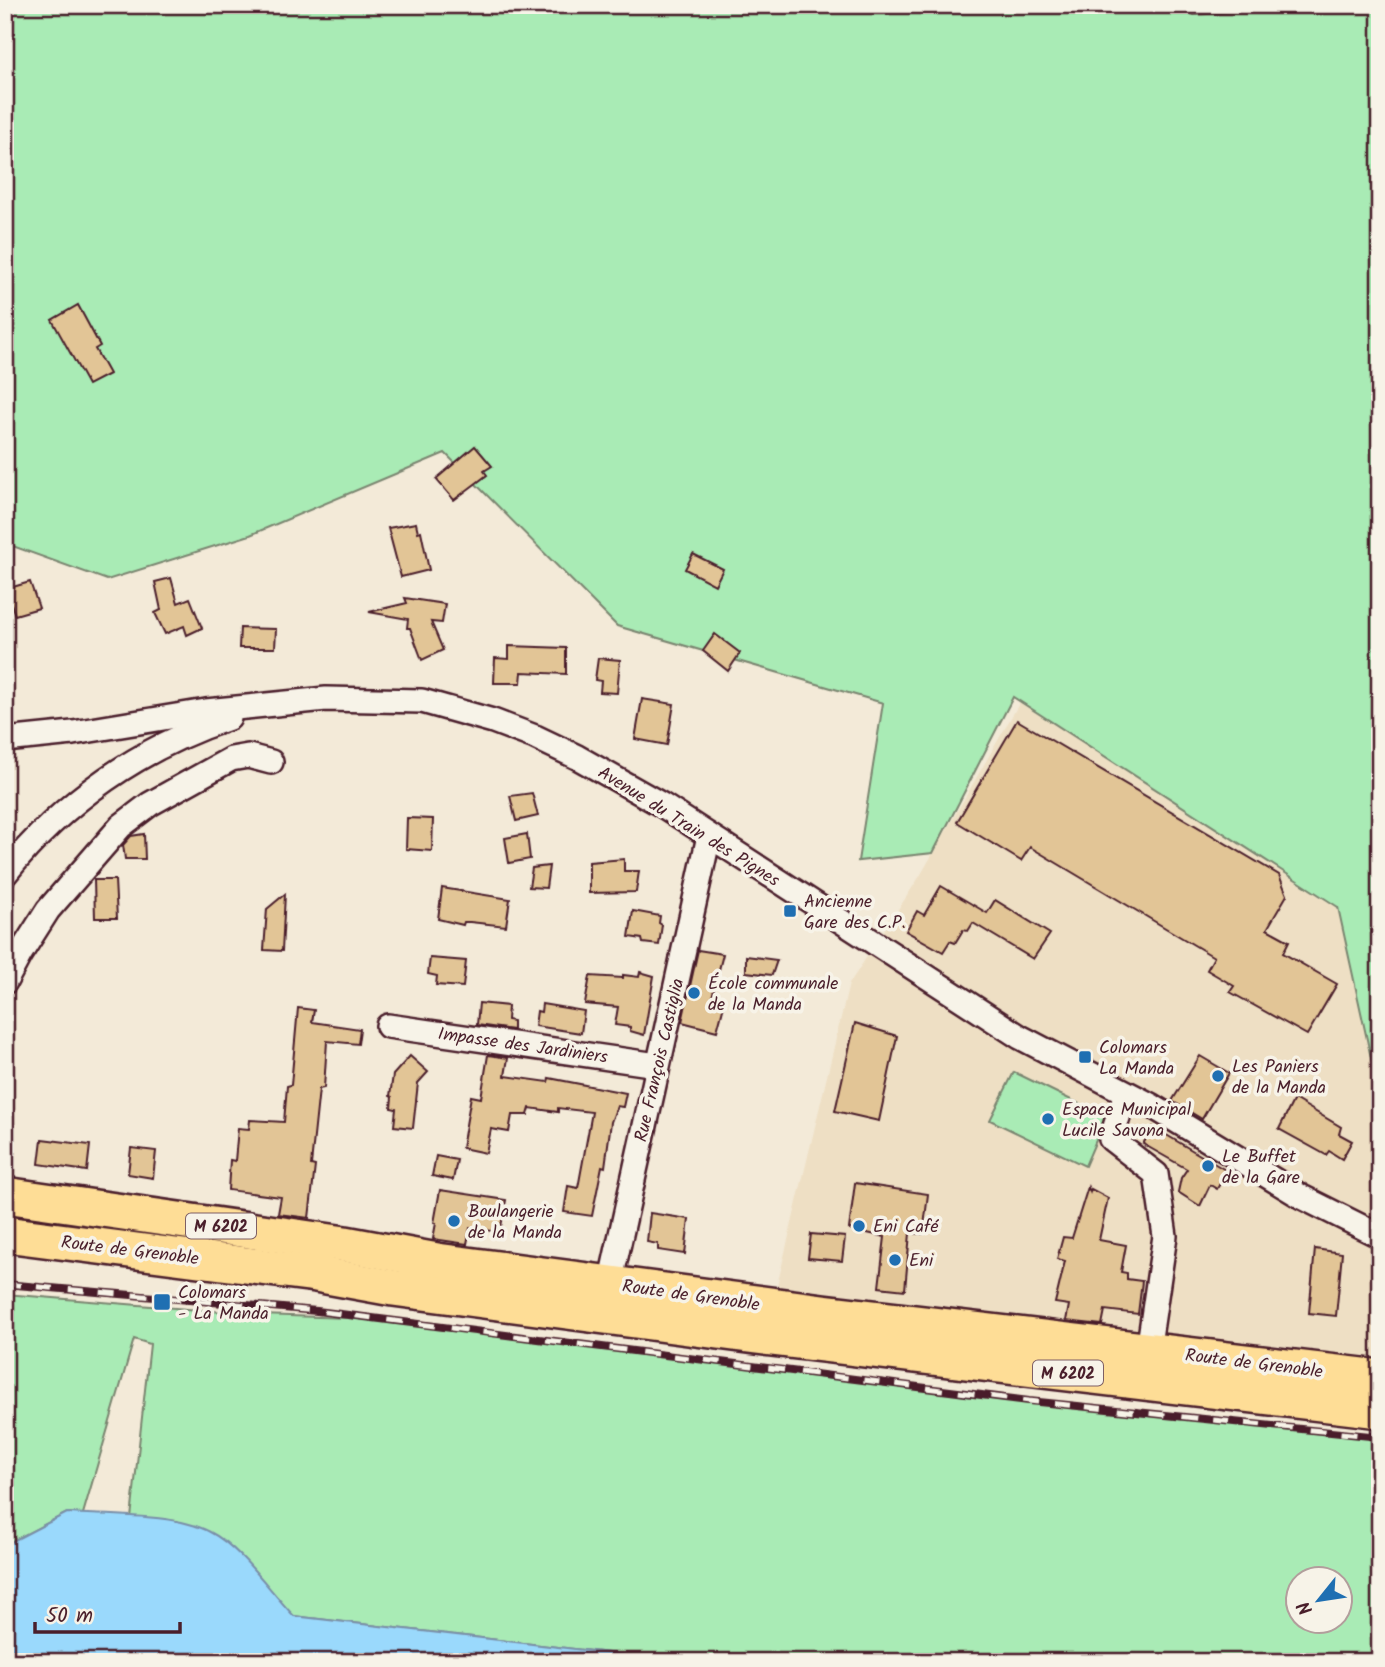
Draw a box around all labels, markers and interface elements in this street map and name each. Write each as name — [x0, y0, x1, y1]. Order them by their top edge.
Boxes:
street label: Avenue du Train des Pignes — [591, 759, 785, 895]
place label: Ancienne Gare des C.P. — [804, 888, 906, 938]
marker: Ancienne Gare des C.P. — [782, 903, 798, 919]
place label: École communale de la Manda — [708, 970, 838, 1020]
street label: Rue François Castiglia — [628, 976, 693, 1145]
marker: École communale de la Manda — [686, 985, 702, 1001]
street label: Impasse des Jardiniers — [436, 1020, 610, 1073]
place label: Colomars La Manda — [1099, 1034, 1174, 1084]
marker: Colomars La Manda — [1077, 1049, 1093, 1065]
place label: Les Paniers de la Manda — [1232, 1053, 1326, 1103]
marker: Les Paniers de la Manda — [1210, 1068, 1226, 1084]
place label: Espace Municipal Lucile Savona — [1062, 1096, 1192, 1146]
marker: Espace Municipal Lucile Savona — [1040, 1111, 1056, 1127]
place label: Le Buffet de la Gare — [1222, 1143, 1300, 1193]
marker: Le Buffet de la Gare — [1200, 1158, 1216, 1174]
place label: Boulangerie de la Manda — [468, 1198, 562, 1248]
marker: Boulangerie de la Manda — [446, 1213, 462, 1229]
place label: Eni Café — [873, 1213, 940, 1242]
road number: M 6202 — [186, 1214, 256, 1238]
marker: Eni Café — [851, 1218, 867, 1234]
street label: Route de Grenoble — [59, 1229, 200, 1274]
place label: Eni — [909, 1247, 934, 1276]
marker: Eni — [887, 1252, 903, 1268]
street label: Route de Grenoble — [620, 1272, 761, 1320]
place label: Colomars - La Manda — [178, 1279, 269, 1329]
marker: Colomars - La Manda — [152, 1292, 172, 1312]
street label: Route de Grenoble — [1183, 1342, 1324, 1387]
road number: M 6202 — [1033, 1360, 1103, 1386]
north arrow — [1284, 1566, 1354, 1636]
scale bar — [35, 1590, 180, 1634]
text: N — [1290, 1595, 1322, 1620]
text: 50 m — [46, 1600, 93, 1633]

